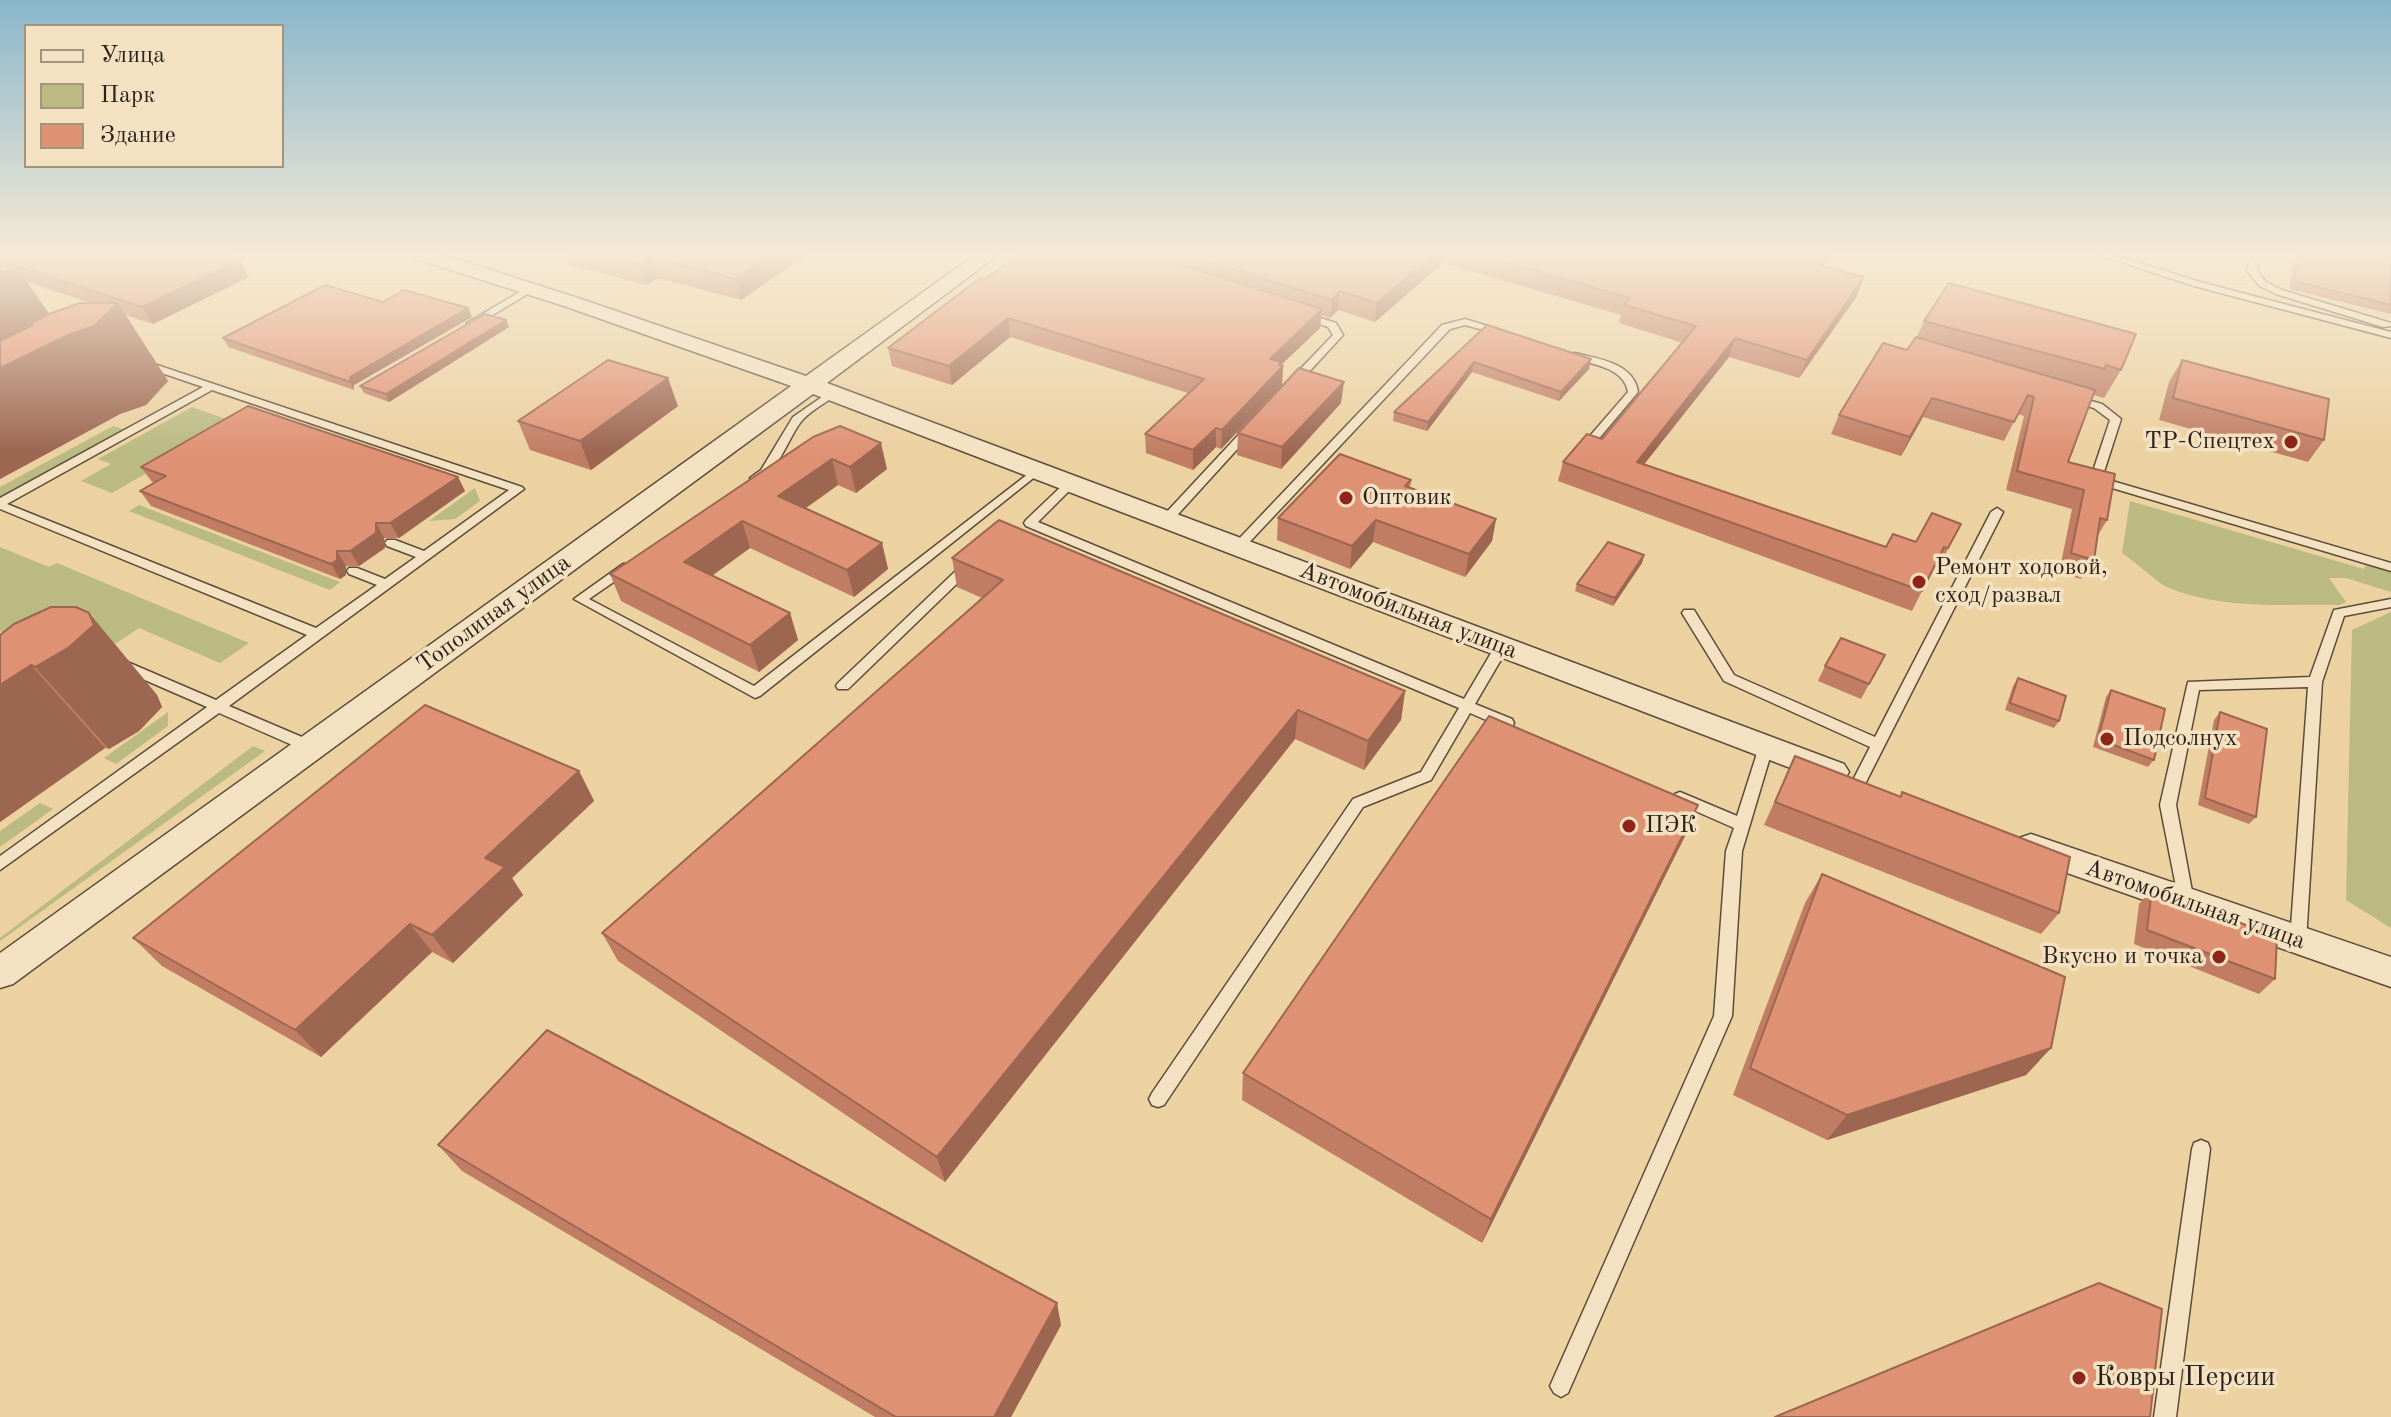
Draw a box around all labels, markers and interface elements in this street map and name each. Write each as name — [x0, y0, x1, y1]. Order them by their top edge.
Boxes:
legend — [24, 24, 284, 168]
text: Улица — [100, 44, 165, 68]
text: Парк — [100, 84, 155, 108]
text: Здание — [100, 124, 176, 148]
place label: ТР-Спецтех — [2144, 428, 2275, 456]
marker: ТР-Спецтех — [2282, 433, 2300, 451]
place label: Оптовик — [1362, 484, 1452, 512]
marker: Оптовик — [1337, 489, 1355, 507]
street label: Тополиная улица — [411, 549, 577, 679]
place label: Ремонт ходовой, сход/развал — [1935, 554, 2108, 610]
street label: Автомобильная улица — [1295, 556, 1521, 666]
marker: Ремонт ходовой, сход/развал — [1910, 573, 1928, 591]
place label: Подсолнух — [2123, 725, 2238, 753]
marker: Подсолнух — [2098, 730, 2116, 748]
place label: ПЭК — [1645, 812, 1697, 840]
marker: ПЭК — [1620, 817, 1638, 835]
street label: Автомобильная улица — [2081, 854, 2309, 956]
place label: Вкусно и точка — [2042, 943, 2203, 971]
marker: Вкусно и точка — [2210, 948, 2228, 966]
place label: Ковры Персии — [2095, 1361, 2275, 1395]
marker: Ковры Персии — [2070, 1369, 2088, 1387]

